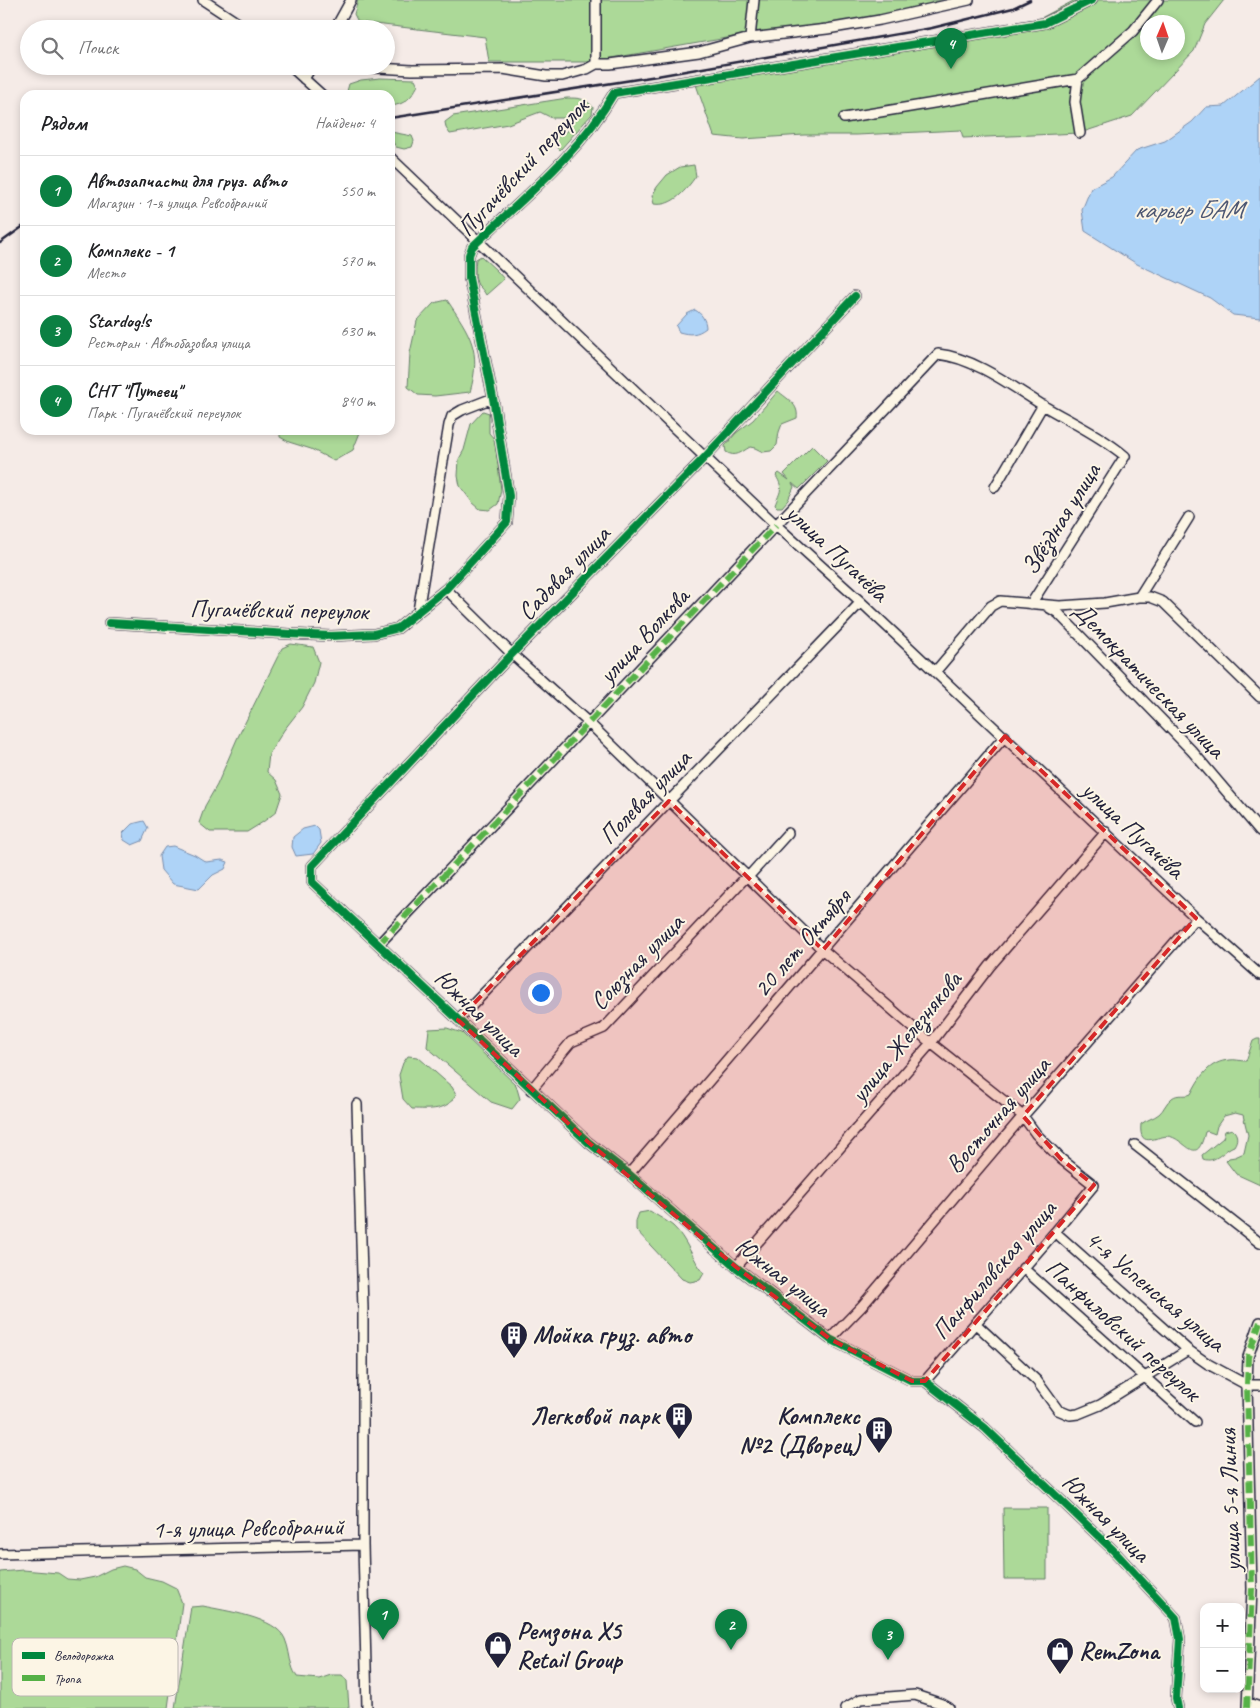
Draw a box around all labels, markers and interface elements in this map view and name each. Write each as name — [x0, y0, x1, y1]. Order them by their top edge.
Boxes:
north arrow — [1140, 15, 1185, 60]
search box — [20, 20, 395, 75]
pin: 4 — [935, 28, 967, 69]
icon: search — [38, 34, 66, 62]
text: Поиск — [78, 36, 118, 60]
street label: Пугачёвский переулок — [450, 89, 597, 243]
text: Рядом — [40, 110, 87, 136]
text: Найдено: 4 — [315, 113, 375, 133]
text: Автозапчасти для груз. авто — [87, 169, 287, 193]
text: 1 — [52, 181, 60, 201]
text: 550 m — [341, 181, 375, 201]
text: Магазин · 1-я улица Ревсобраний — [87, 193, 267, 213]
water label: карьер БАМ — [1134, 193, 1248, 226]
text: Комплекс - 1 — [87, 239, 174, 263]
text: 2 — [52, 251, 60, 271]
text: 570 m — [341, 251, 375, 271]
text: Место — [87, 263, 125, 283]
text: Stardog!s — [87, 309, 150, 333]
text: 3 — [52, 321, 60, 341]
text: 630 m — [341, 321, 375, 341]
text: Ресторан · Автобазовая улица — [87, 333, 250, 353]
text: СНТ "Путеец" — [87, 379, 182, 403]
text: 4 — [52, 391, 60, 411]
text: 840 m — [341, 391, 375, 411]
text: Парк · Пугачёвский переулок — [87, 403, 240, 423]
street label: Звёздная улица — [1014, 456, 1110, 581]
street label: улица Пугачёва — [777, 496, 897, 610]
street label: Садовая улица — [511, 517, 619, 627]
street label: улица Волкова — [590, 579, 698, 692]
street label: Пугачёвский переулок — [190, 592, 371, 628]
street label: Демократическая улица — [1066, 595, 1233, 767]
street label: Полевая улица — [592, 741, 700, 851]
street label: улица Пугачёва — [1073, 773, 1193, 887]
street label: 20 лет Октября — [746, 880, 860, 1004]
street label: Союзная улица — [583, 906, 693, 1018]
street label: Южная улица — [427, 962, 532, 1065]
street label: улица Железнякова — [842, 963, 971, 1111]
your location — [528, 980, 554, 1006]
street label: Восточная улица — [938, 1048, 1059, 1180]
street label: Панфиловская улица — [925, 1192, 1065, 1346]
street label: 4-я Успенская улица — [1078, 1223, 1233, 1360]
street label: Южная улица — [729, 1230, 839, 1325]
street label: Панфиловский переулок — [1039, 1252, 1210, 1410]
place label: Мойка груз. авто — [533, 1319, 694, 1351]
building icon: Мойка груз. авто — [499, 1320, 529, 1359]
place label: Легковой парк — [530, 1400, 662, 1432]
place label: Комплекс №2 (Дворец) — [739, 1400, 862, 1461]
building icon: Легковой парк — [664, 1401, 694, 1440]
building icon: Комплекс №2 (Дворец) — [864, 1415, 894, 1454]
street label: улица 5-я Линия — [1211, 1427, 1249, 1574]
street label: Южная улица — [1055, 1467, 1158, 1570]
street label: 1-я улица Ревсобраний — [152, 1510, 346, 1546]
pin: 1 — [367, 1599, 399, 1640]
map controls — [1200, 1603, 1245, 1693]
button: + — [1200, 1603, 1245, 1648]
pin: 2 — [715, 1609, 747, 1650]
place label: Ремзона X5 Retail Group — [517, 1615, 623, 1676]
pin: 3 — [872, 1619, 904, 1660]
shop icon: Ремзона X5 Retail Group — [483, 1630, 513, 1669]
place label: RemZona — [1079, 1635, 1162, 1667]
shop icon: RemZona — [1045, 1636, 1075, 1675]
legend — [12, 1638, 178, 1696]
text: Велодорожка — [54, 1647, 115, 1664]
button: − — [1200, 1648, 1245, 1693]
text: Тропа — [54, 1670, 82, 1687]

